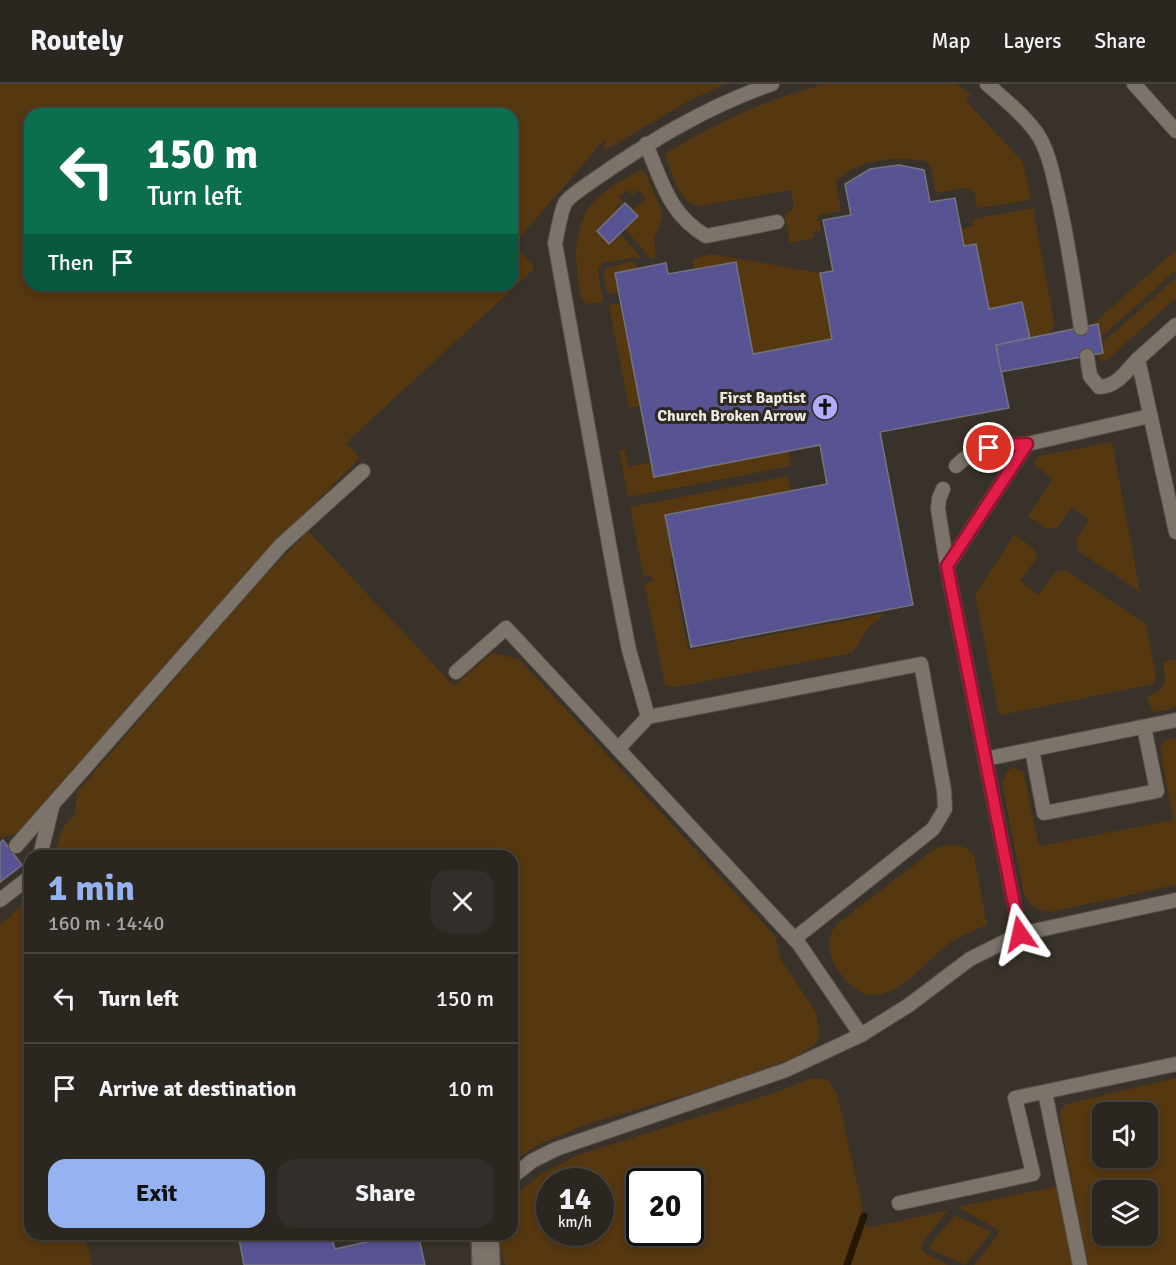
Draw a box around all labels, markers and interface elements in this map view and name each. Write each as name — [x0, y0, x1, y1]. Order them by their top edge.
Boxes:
text: Routely — [30, 24, 123, 58]
text: Map — [932, 28, 970, 54]
text: Layers — [1003, 28, 1061, 54]
text: Share — [1094, 28, 1146, 54]
text: 150 m — [147, 129, 258, 180]
icon: left — [48, 132, 126, 210]
text: Turn left — [147, 180, 242, 213]
icon: arrive — [106, 246, 139, 279]
text: Then — [48, 249, 94, 276]
place label: First Baptist Church Broken Arrow — [657, 388, 807, 426]
church icon: First Baptist Church Broken Arrow — [810, 392, 840, 422]
pin — [963, 422, 1014, 473]
icon: arrive — [972, 431, 1005, 464]
text: 1 min — [48, 866, 135, 911]
button: close — [431, 870, 494, 933]
position arrow — [988, 902, 1052, 966]
text: 160 m · 14:40 — [48, 911, 164, 936]
icon: left — [48, 982, 81, 1015]
text: Turn left — [99, 985, 179, 1012]
text: 150 m — [436, 985, 494, 1012]
icon: arrive — [48, 1072, 81, 1105]
text: Arrive at destination — [99, 1075, 296, 1102]
text: 10 m — [448, 1075, 494, 1102]
map controls — [1092, 1102, 1158, 1246]
button: sound — [1092, 1102, 1158, 1168]
button: Exit — [48, 1159, 265, 1228]
button: Share — [277, 1159, 494, 1228]
speed limit sign: 20 — [626, 1168, 704, 1246]
button: layers — [1092, 1180, 1158, 1246]
text: 14 — [559, 1181, 591, 1218]
text: km/h — [558, 1213, 592, 1231]

